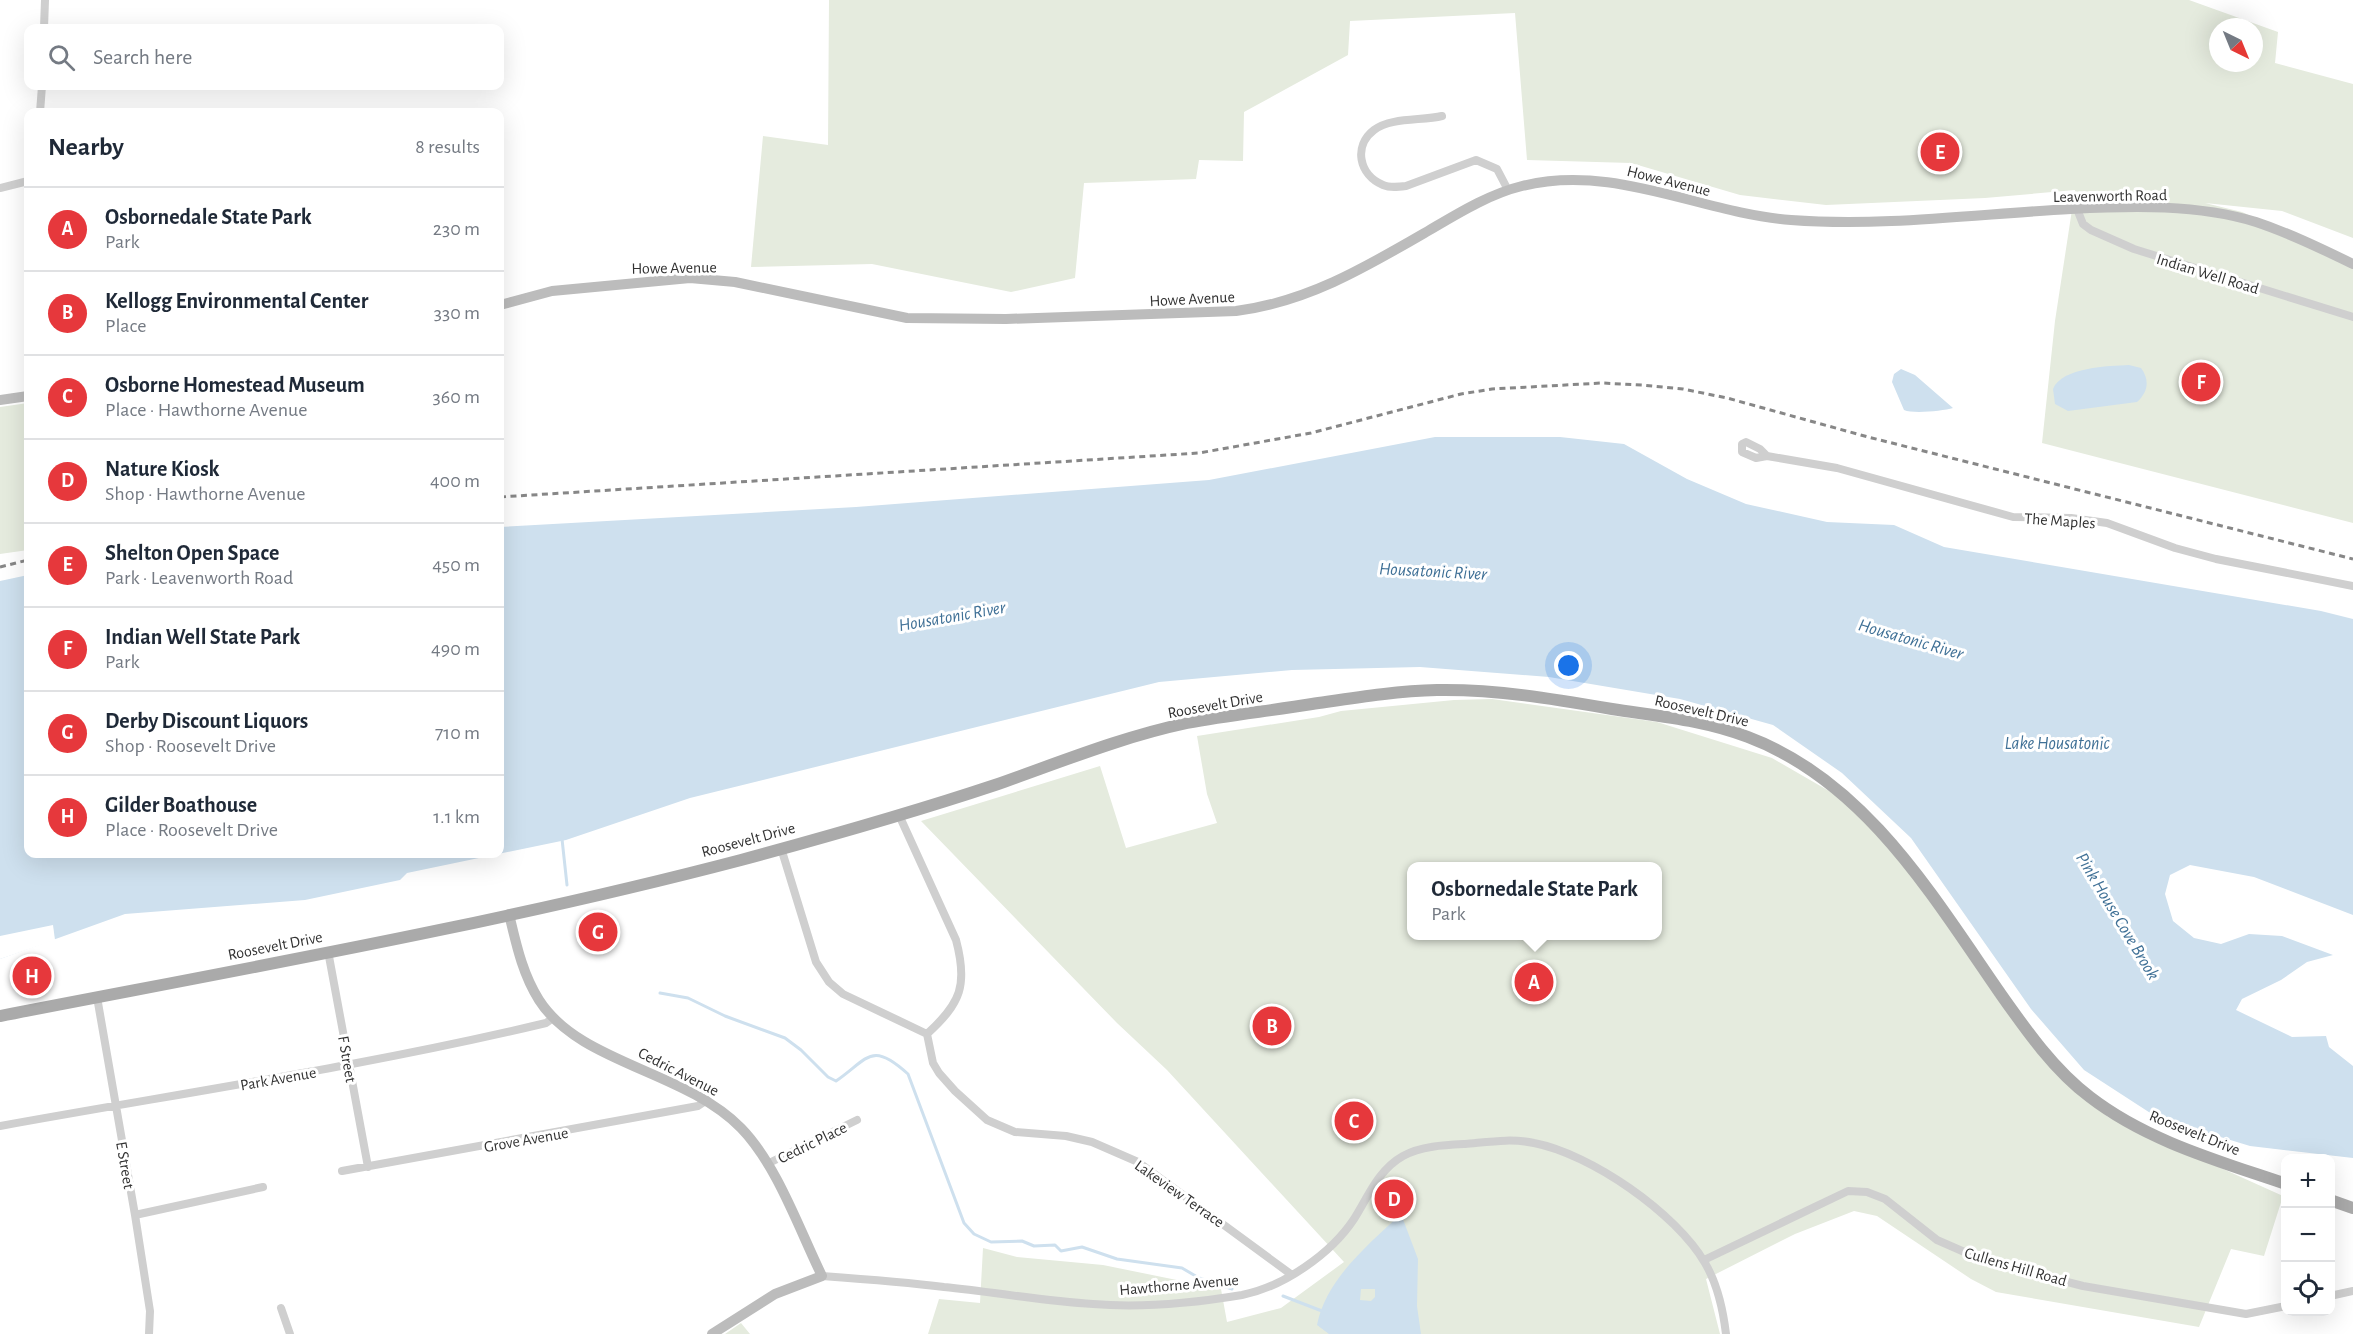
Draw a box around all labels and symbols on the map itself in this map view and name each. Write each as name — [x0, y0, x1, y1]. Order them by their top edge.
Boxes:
north arrow — [2209, 18, 2263, 72]
pin: E — [1920, 130, 1960, 174]
street label: Howe Avenue — [1625, 163, 1712, 199]
street label: Leavenworth Road — [2053, 187, 2167, 205]
street label: Indian Well Road — [2155, 251, 2261, 297]
street label: Howe Avenue — [631, 259, 717, 277]
street label: Howe Avenue — [1149, 289, 1235, 309]
pin: F — [2182, 360, 2220, 404]
street label: The Maples — [2024, 511, 2096, 531]
water label: Housatonic River — [1378, 560, 1489, 584]
water label: Housatonic River — [897, 599, 1008, 635]
water label: Housatonic River — [1856, 616, 1966, 664]
your location — [1554, 651, 1583, 680]
street label: Roosevelt Drive — [1166, 689, 1264, 721]
street label: Roosevelt Drive — [1653, 692, 1750, 730]
water label: Lake Housatonic — [2005, 735, 2110, 753]
street label: Roosevelt Drive — [700, 820, 797, 860]
water label: Pink House Cove Brook — [2072, 850, 2162, 983]
pin: G — [578, 910, 618, 954]
street label: Roosevelt Drive — [226, 929, 324, 963]
pin: H — [12, 954, 51, 998]
pin: A — [1514, 960, 1553, 1004]
pin: B — [1252, 1004, 1292, 1048]
street label: F Street — [335, 1035, 359, 1084]
street label: Cedric Avenue — [636, 1045, 721, 1099]
street label: Park Avenue — [239, 1064, 317, 1094]
pin: C — [1334, 1098, 1374, 1144]
street label: Roosevelt Drive — [2147, 1107, 2242, 1158]
street label: Cedric Place — [775, 1119, 850, 1166]
street label: Grove Avenue — [483, 1125, 570, 1155]
street label: E Street — [113, 1140, 137, 1190]
street label: Lakeview Terrace — [1132, 1157, 1227, 1231]
pin: D — [1374, 1176, 1414, 1222]
street label: Cullens Hill Road — [1963, 1245, 2069, 1289]
street label: Hawthorne Avenue — [1119, 1272, 1239, 1298]

